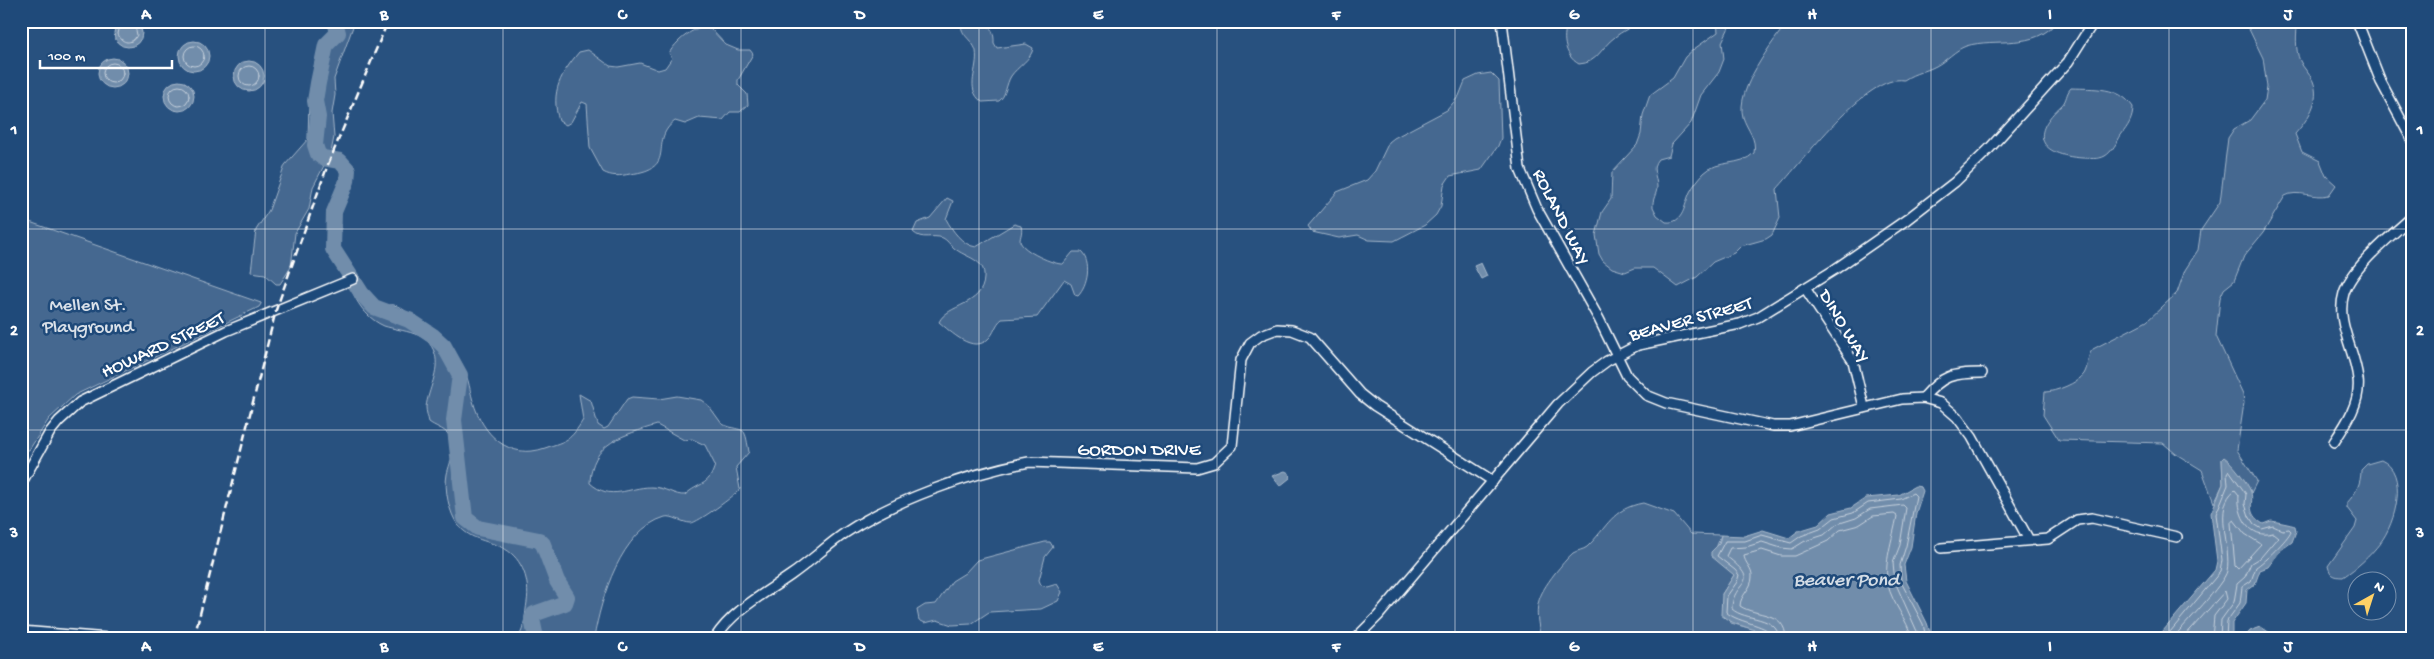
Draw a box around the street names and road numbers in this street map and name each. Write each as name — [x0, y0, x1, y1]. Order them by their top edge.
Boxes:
street label: ROLAND WAY — [1526, 166, 1594, 270]
street label: DINO WAY — [1811, 284, 1874, 368]
street label: BEAVER STREET — [1626, 293, 1756, 348]
street label: HOWARD STREET — [98, 307, 229, 385]
street label: GORDON DRIVE — [1077, 440, 1202, 463]

